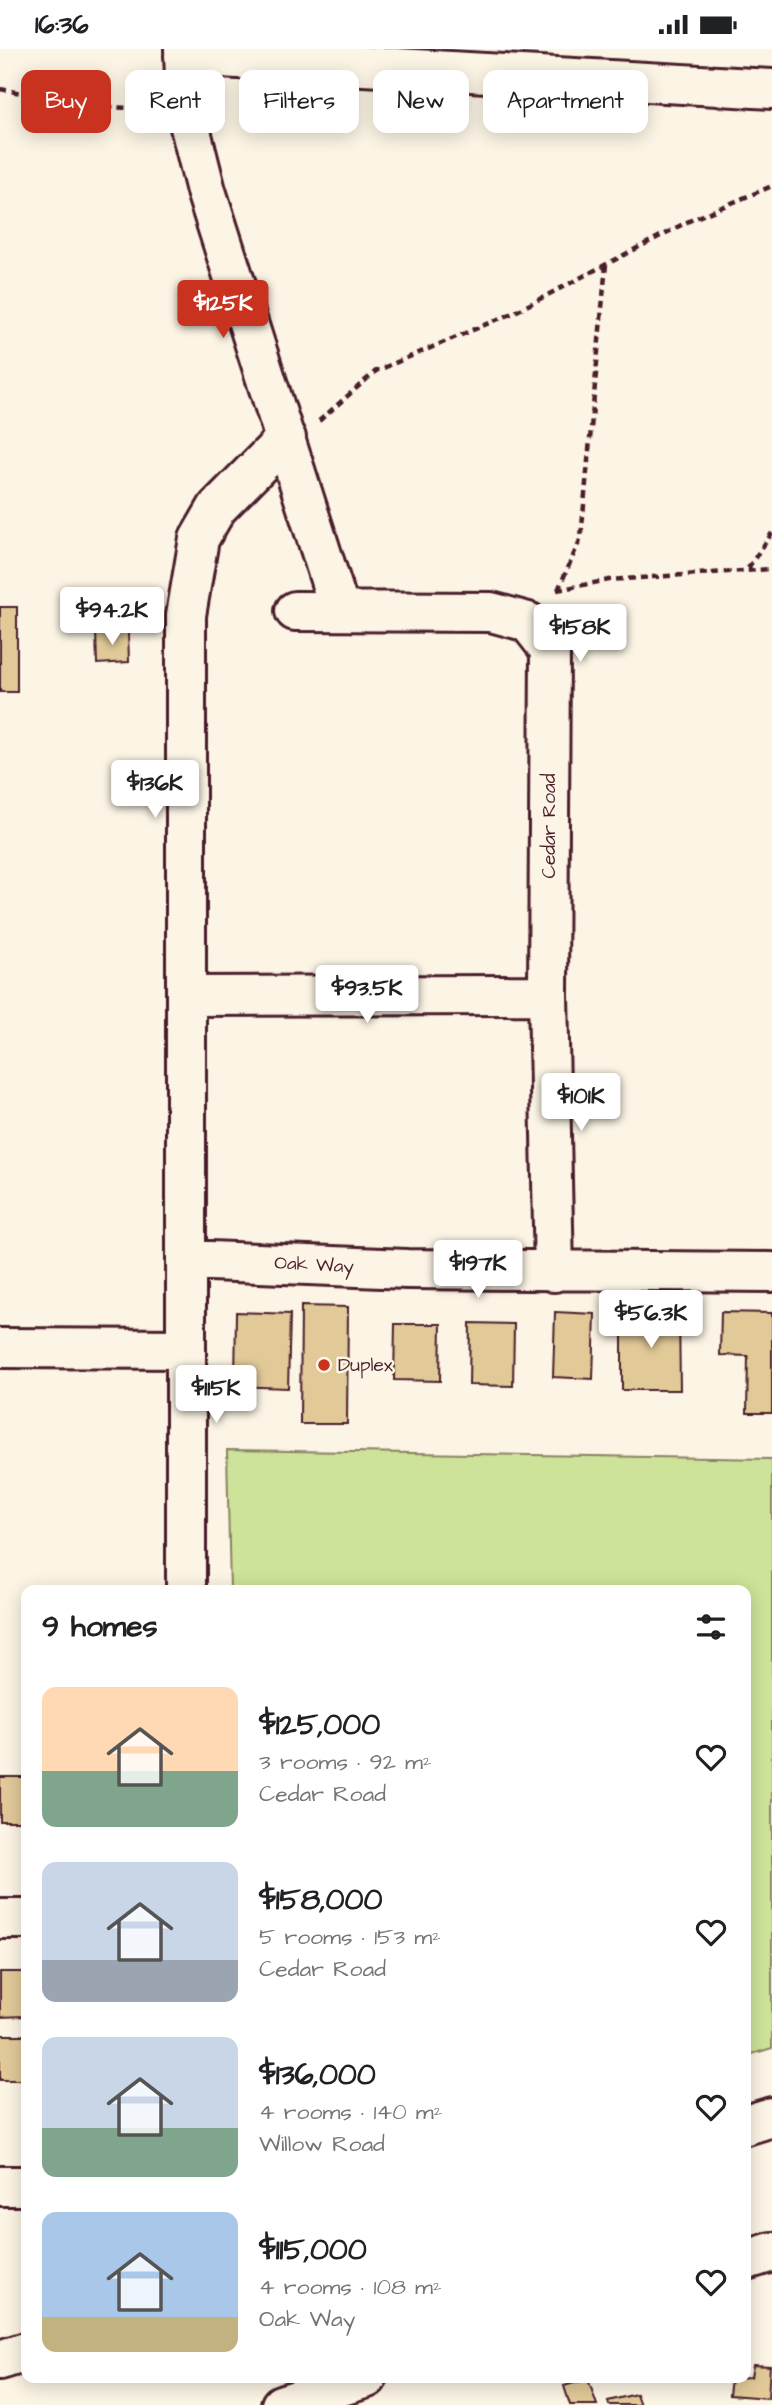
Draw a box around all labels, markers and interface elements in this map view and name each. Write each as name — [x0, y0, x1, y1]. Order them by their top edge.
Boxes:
text: 16:36 — [35, 7, 89, 43]
chip: Buy — [21, 70, 111, 133]
chip: Rent — [125, 70, 225, 133]
chip: Filters — [239, 70, 359, 133]
chip: New — [373, 70, 469, 133]
chip: Apartment — [483, 70, 648, 133]
pin: $125K — [174, 281, 272, 340]
text: $125K — [193, 287, 253, 319]
pin: $94.2K — [55, 587, 169, 647]
text: $94.2K — [76, 594, 148, 626]
pin: $158K — [531, 605, 629, 664]
text: $158K — [550, 611, 610, 643]
pin: $136K — [106, 761, 204, 820]
text: $136K — [127, 767, 183, 799]
street label: Cedar Road — [536, 773, 563, 878]
pin: $93.5K — [310, 965, 424, 1025]
text: $93.5K — [331, 972, 403, 1004]
pin: $101K — [532, 1073, 630, 1133]
text: $101K — [557, 1080, 605, 1112]
pin: $197K — [429, 1241, 527, 1300]
text: $197K — [450, 1247, 506, 1279]
street label: Oak Way — [273, 1249, 355, 1282]
pin: $56.3K — [594, 1291, 708, 1350]
text: $56.3K — [615, 1297, 687, 1329]
place label: Duplex — [338, 1352, 393, 1379]
marker: Duplex — [316, 1357, 332, 1373]
pin: $115K — [167, 1365, 265, 1425]
text: $115K — [192, 1372, 240, 1404]
text: 9 homes — [42, 1606, 157, 1648]
icon: filters — [692, 1608, 730, 1646]
text: $125,000 — [259, 1704, 380, 1746]
icon: home — [98, 1715, 182, 1799]
icon: heart — [692, 1738, 730, 1776]
text: 3 rooms · 92 m² — [259, 1746, 432, 1778]
text: Cedar Road — [259, 1778, 386, 1810]
text: $158,000 — [259, 1879, 382, 1921]
icon: home — [98, 1890, 182, 1974]
icon: heart — [692, 1913, 730, 1951]
text: 5 rooms · 153 m² — [259, 1921, 441, 1953]
text: Cedar Road — [259, 1953, 386, 1985]
text: $136,000 — [259, 2054, 376, 2096]
icon: home — [98, 2065, 182, 2149]
icon: heart — [692, 2088, 730, 2126]
text: 4 rooms · 140 m² — [259, 2096, 442, 2128]
text: Willow Road — [259, 2128, 385, 2160]
text: $115,000 — [259, 2229, 367, 2271]
icon: home — [98, 2240, 182, 2324]
icon: heart — [692, 2263, 730, 2301]
text: 4 rooms · 108 m² — [259, 2271, 442, 2303]
text: Oak Way — [259, 2303, 355, 2335]

